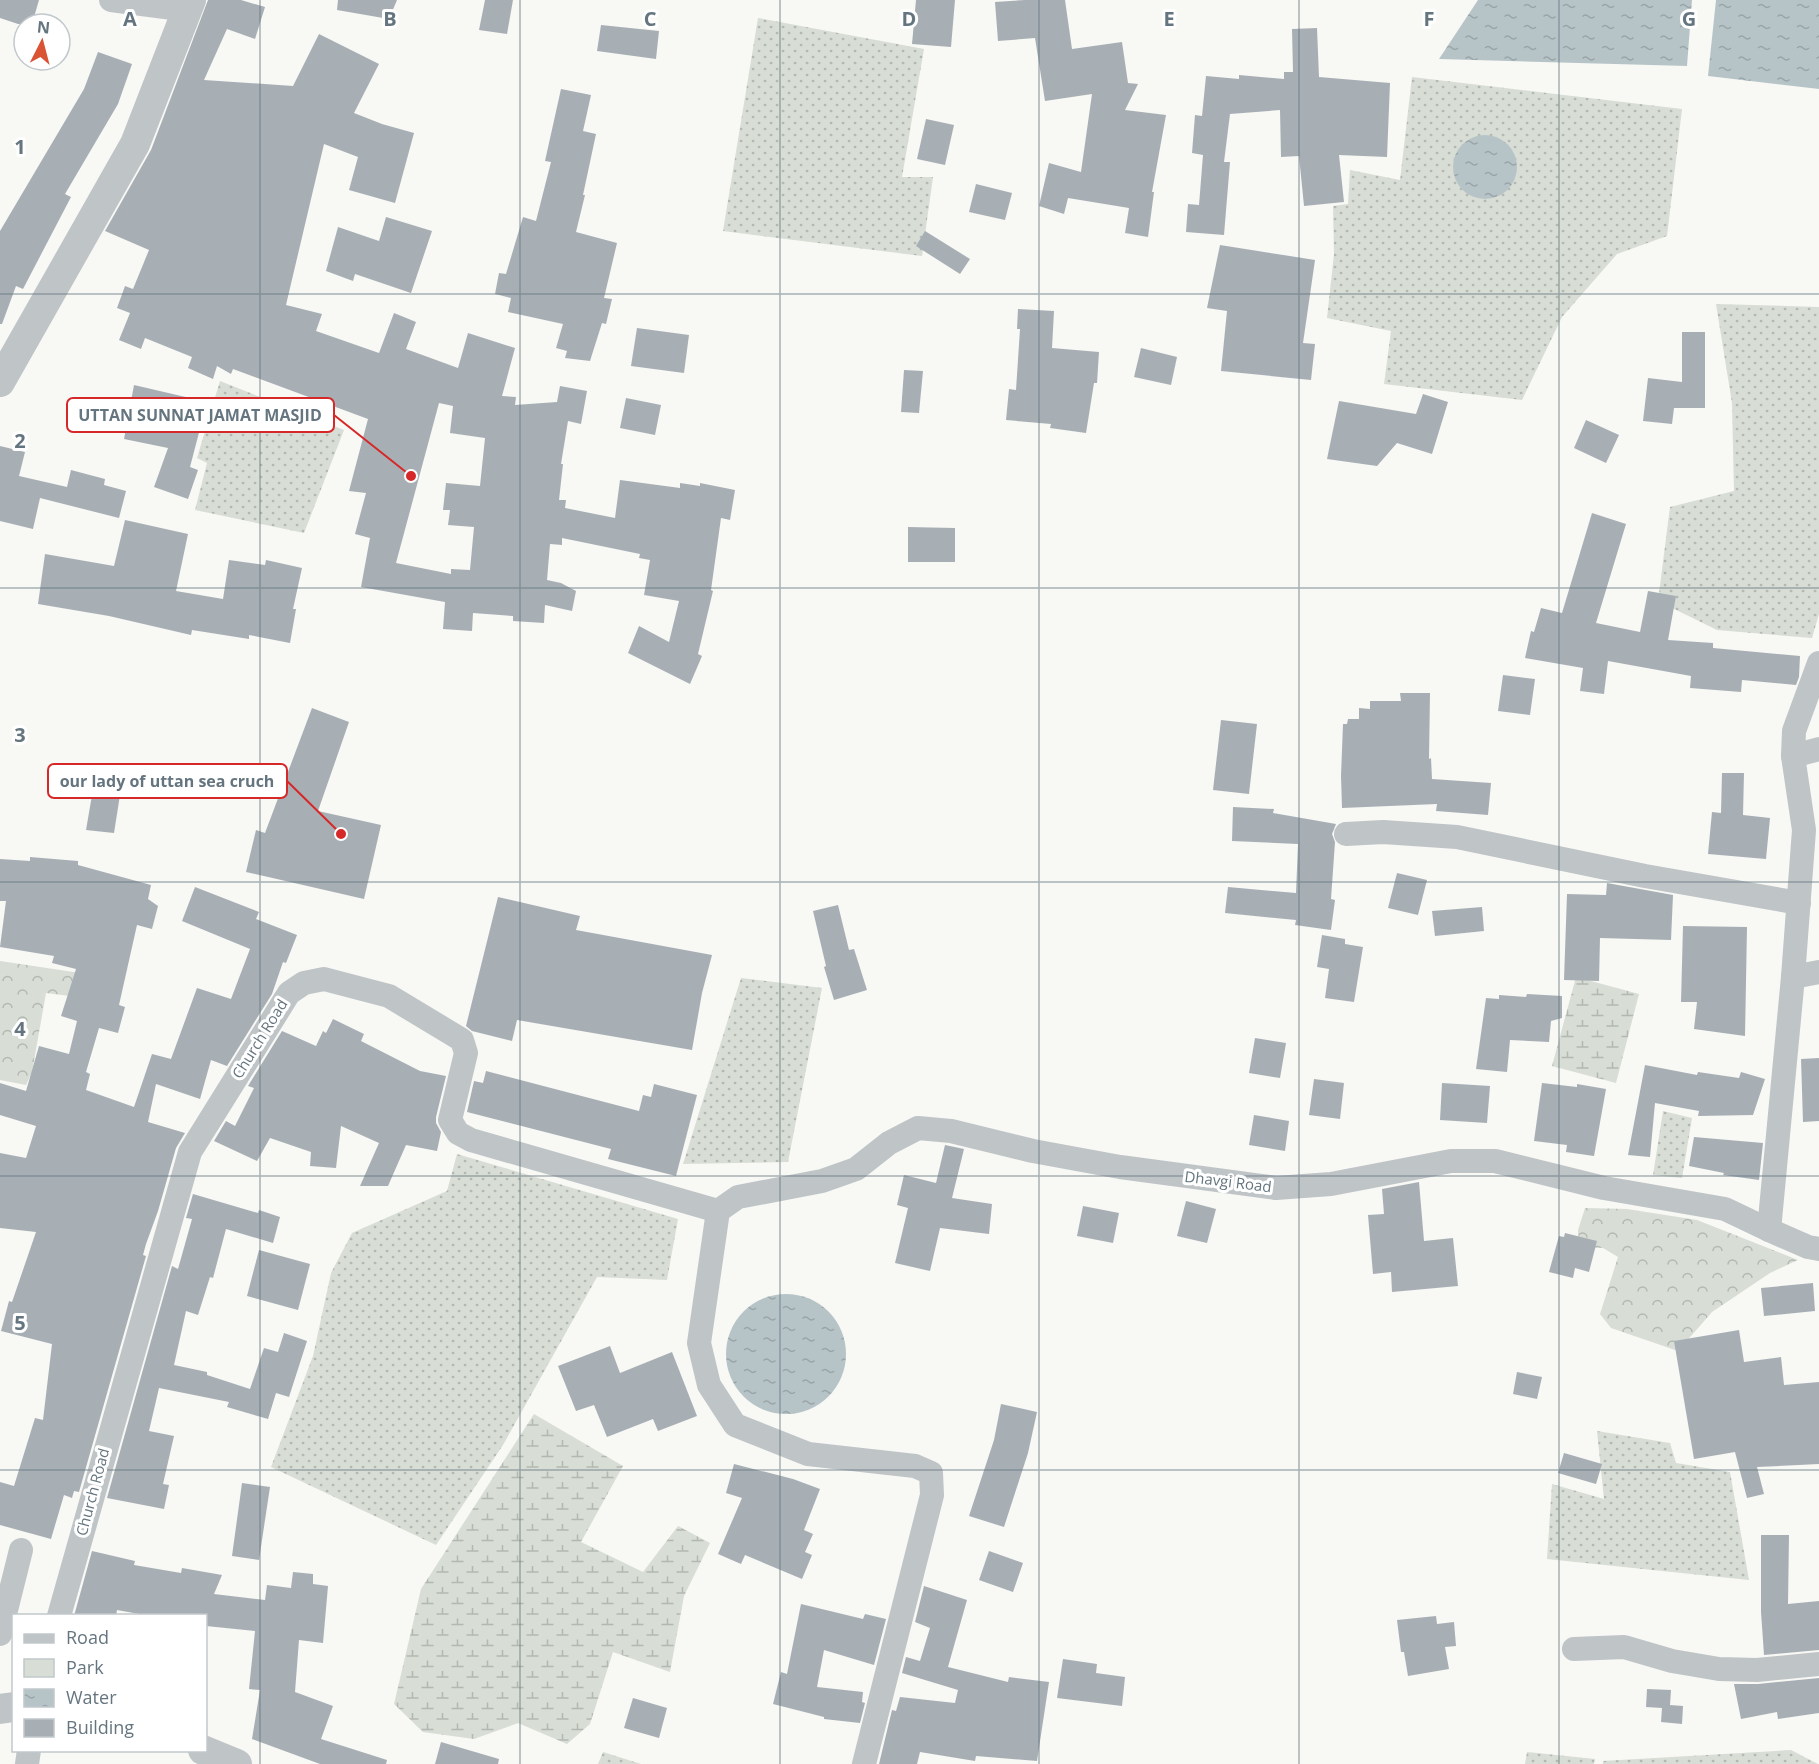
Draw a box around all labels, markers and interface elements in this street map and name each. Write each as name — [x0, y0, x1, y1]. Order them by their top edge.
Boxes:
text: A — [123, 5, 137, 32]
text: B — [383, 5, 397, 32]
text: C — [644, 5, 657, 32]
text: D — [902, 5, 916, 32]
text: E — [1163, 5, 1175, 32]
text: F — [1424, 5, 1434, 32]
text: G — [1682, 5, 1696, 32]
north arrow — [12, 12, 72, 72]
text: N — [36, 15, 51, 39]
text: 1 — [14, 133, 26, 160]
callout: UTTAN SUNNAT JAMAT MASJID — [67, 398, 334, 432]
text: UTTAN SUNNAT JAMAT MASJID — [78, 404, 322, 426]
text: 2 — [14, 427, 26, 454]
text: 3 — [14, 721, 26, 748]
callout: our lady of uttan sea cruch — [48, 764, 287, 798]
text: our lady of uttan sea cruch — [60, 770, 274, 792]
street label: Church Road — [227, 995, 291, 1082]
text: 4 — [14, 1015, 26, 1042]
street label: Dhavgi Road — [1183, 1166, 1273, 1196]
text: 5 — [14, 1309, 26, 1336]
street label: Church Road — [71, 1446, 113, 1538]
legend — [12, 1614, 207, 1752]
text: Road — [66, 1625, 109, 1649]
text: Park — [66, 1655, 104, 1679]
text: Water — [66, 1685, 117, 1709]
text: Building — [66, 1715, 134, 1739]

